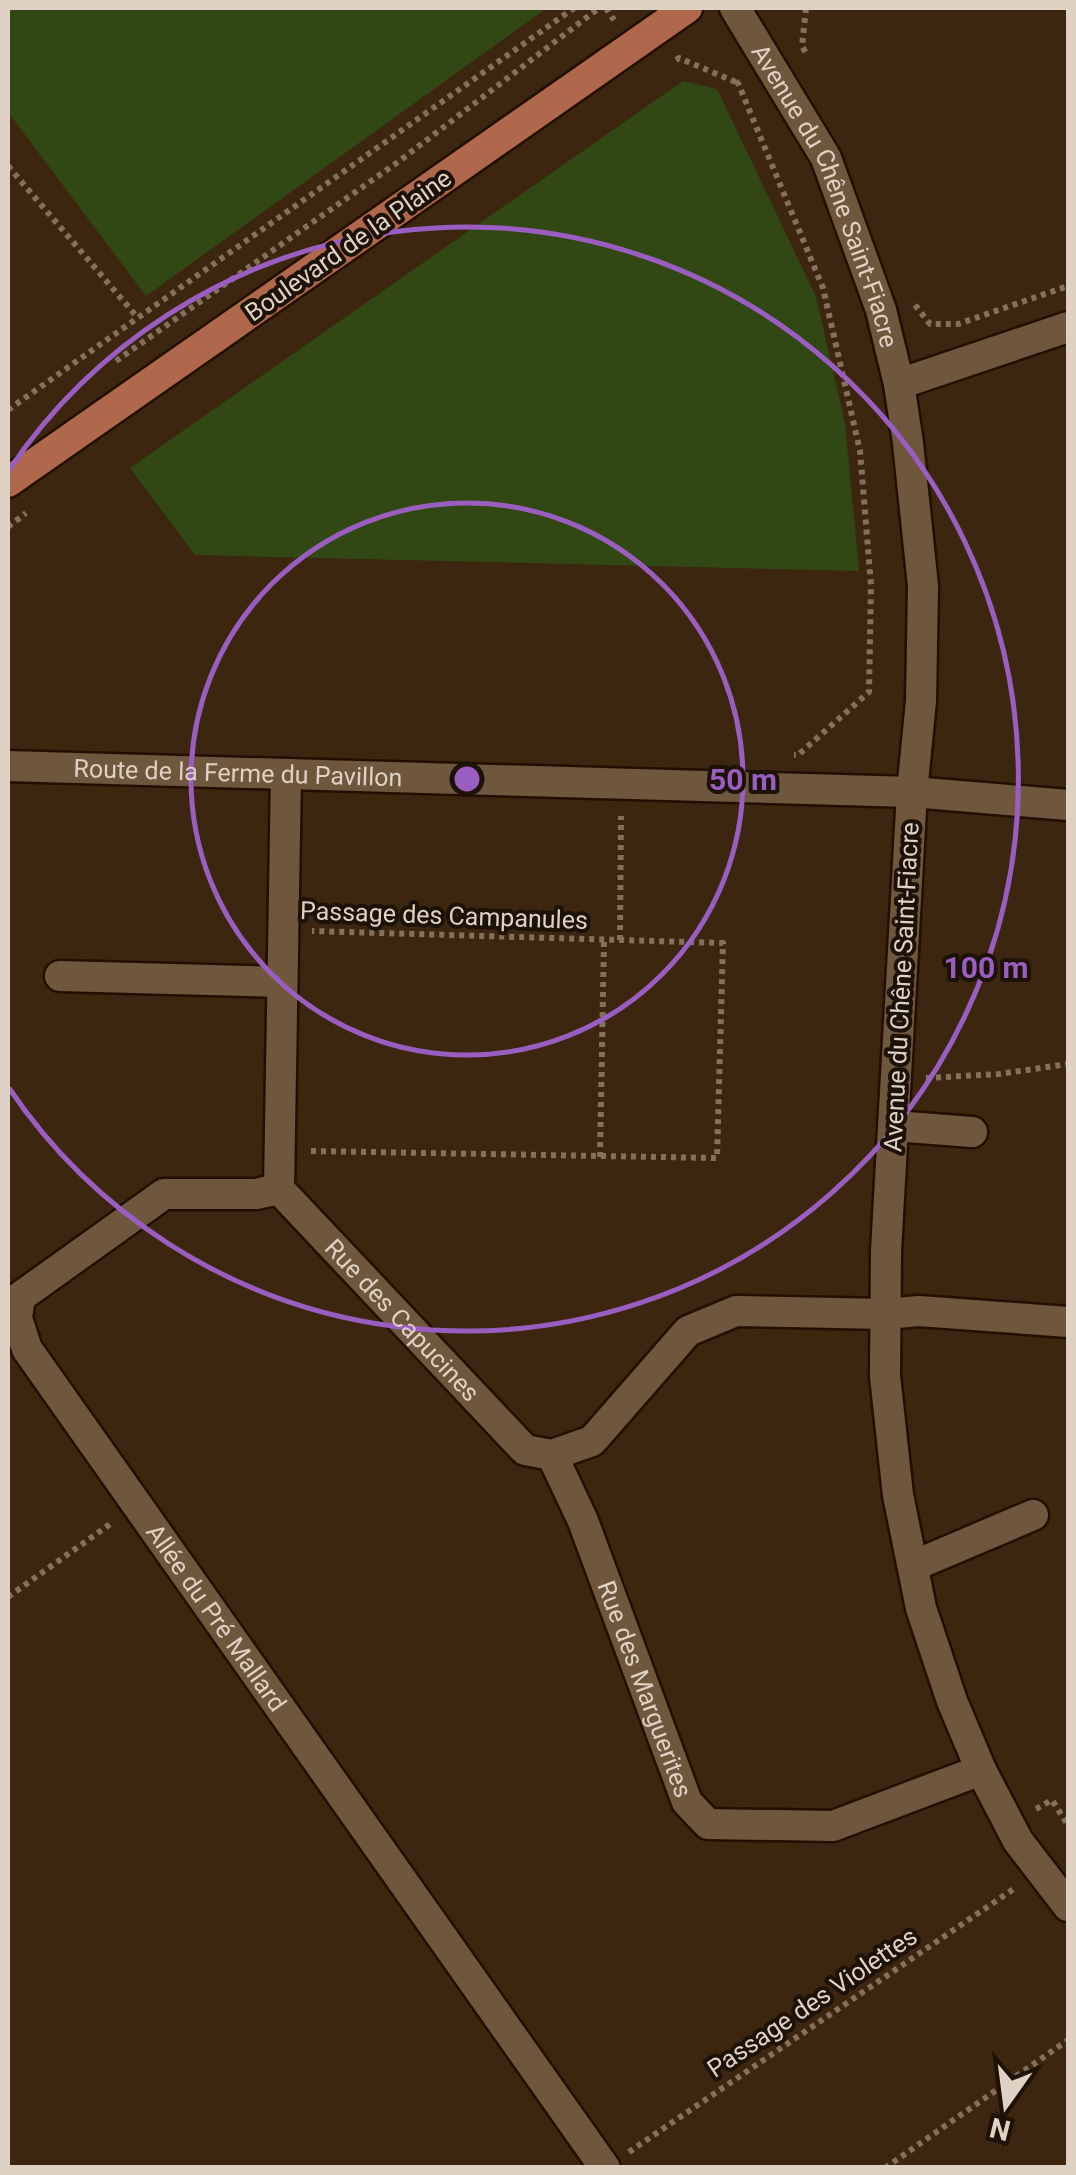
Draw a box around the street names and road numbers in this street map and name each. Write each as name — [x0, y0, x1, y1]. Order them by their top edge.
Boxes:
street label: Avenue du Chêne Saint-Fiacre — [745, 39, 904, 351]
street label: Boulevard de la Plaine — [240, 163, 457, 328]
street label: Route de la Ferme du Pavillon — [73, 754, 403, 792]
street label: Avenue du Chêne Saint-Fiacre — [878, 821, 925, 1153]
street label: Passage des Campanules — [300, 896, 588, 935]
street label: Rue des Capucines — [319, 1233, 485, 1407]
street label: Allée du Pré Mallard — [140, 1519, 292, 1717]
street label: Rue des Marguerites — [591, 1577, 698, 1801]
street label: Passage des Violettes — [702, 1921, 923, 2083]

